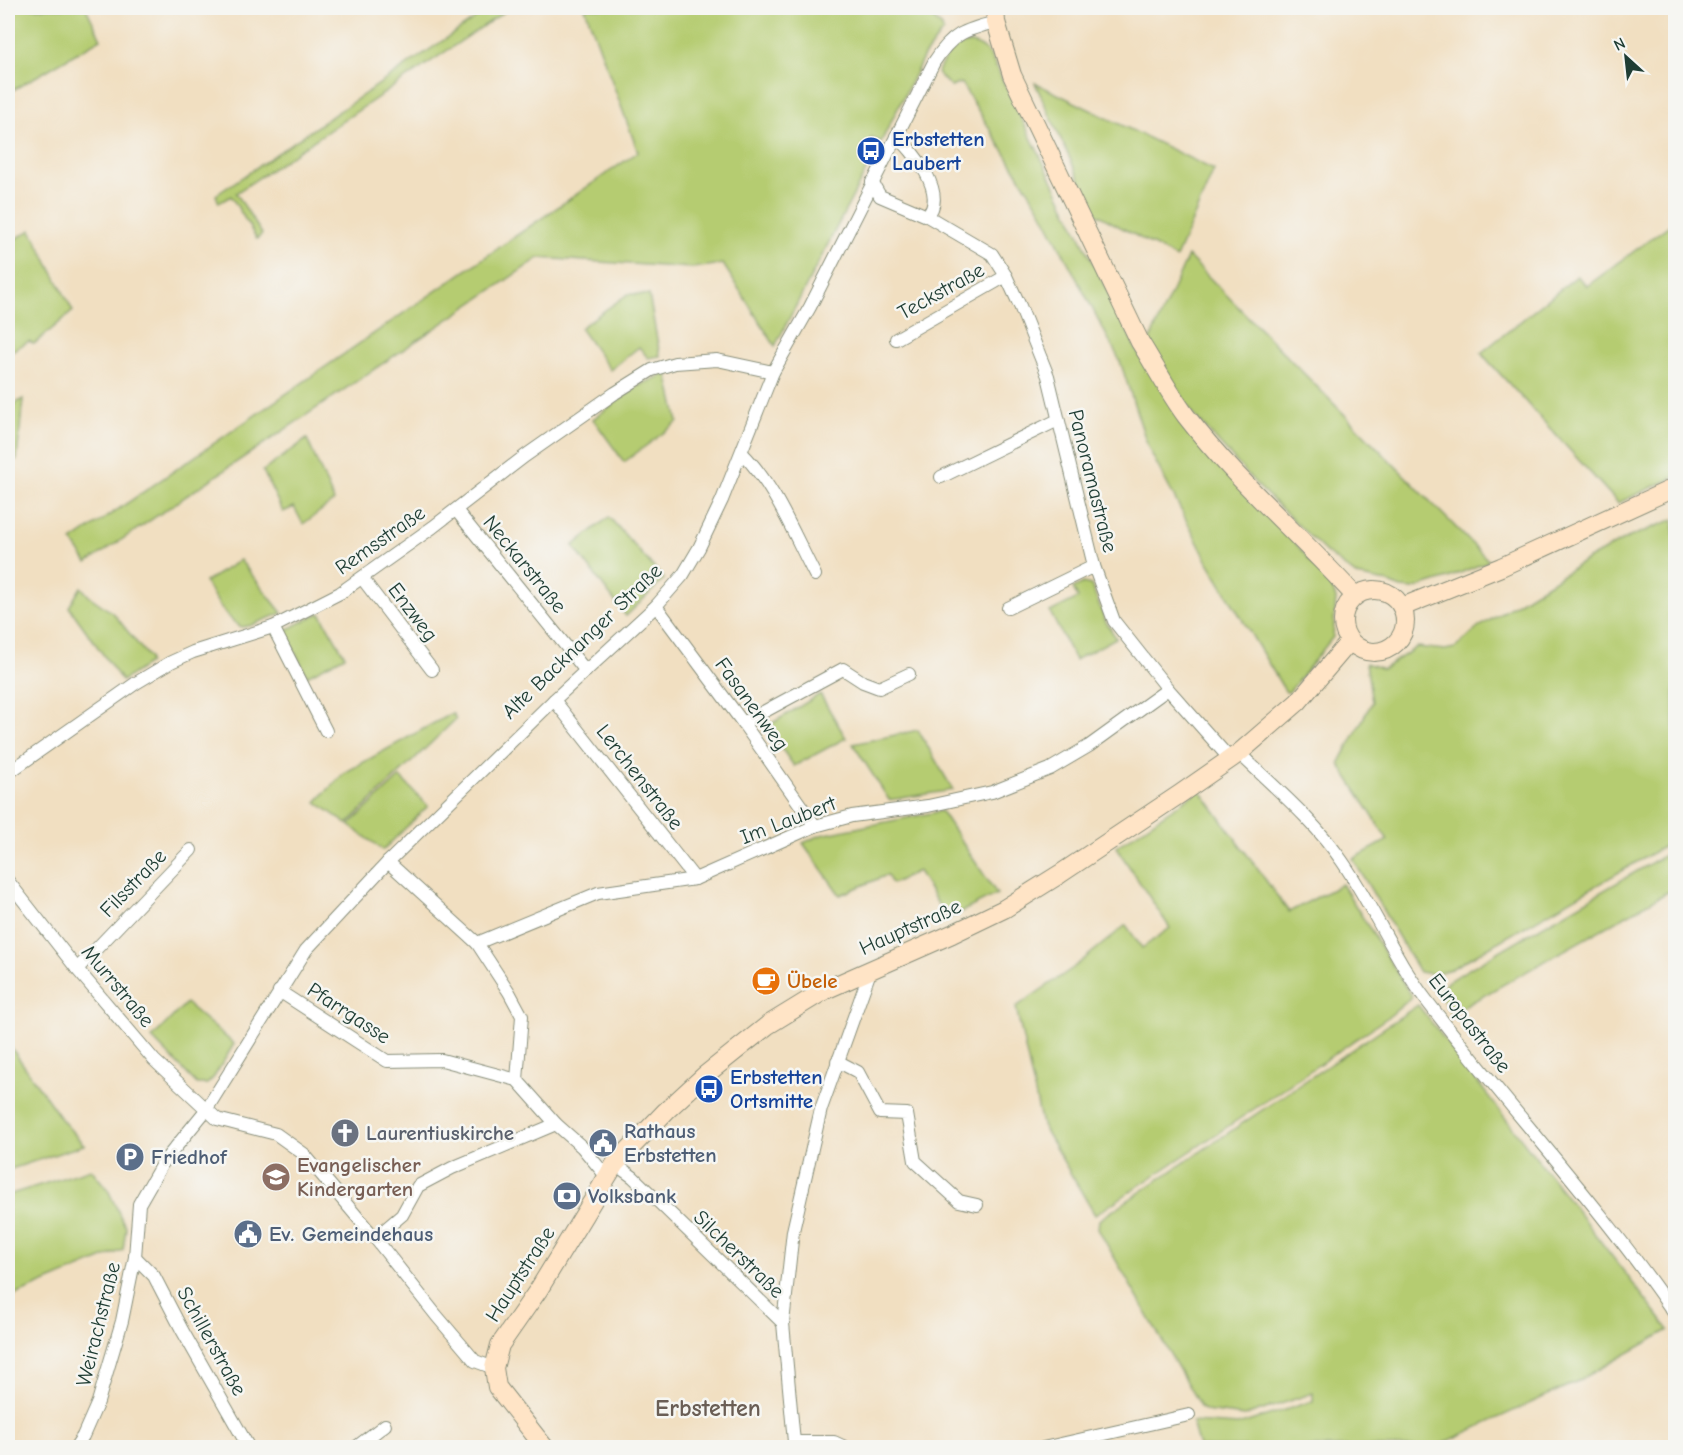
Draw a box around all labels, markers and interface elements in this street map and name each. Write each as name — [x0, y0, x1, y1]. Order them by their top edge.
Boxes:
north arrow — [1596, 27, 1656, 87]
text: N — [1611, 34, 1628, 55]
place label: Erbstetten Laubert — [892, 127, 985, 175]
bus stop icon: Erbstetten Laubert — [855, 135, 887, 167]
street label: Teckstraße — [894, 257, 988, 325]
street label: Panoramastraße — [1064, 407, 1122, 555]
street label: Remsstraße — [331, 500, 429, 580]
street label: Neckarstraße — [478, 510, 572, 618]
street label: Alte Backnanger Straße — [497, 558, 667, 724]
street label: Enzweg — [383, 578, 443, 646]
street label: Fasanenweg — [710, 653, 794, 755]
street label: Lerchenstraße — [591, 720, 689, 834]
street label: Im Laubert — [737, 790, 840, 849]
street label: Filsstraße — [95, 844, 171, 922]
street label: Hauptstraße — [855, 894, 965, 960]
street label: Murrstraße — [77, 940, 159, 1032]
cafe icon: Übele — [750, 965, 782, 997]
place label: Übele — [787, 969, 838, 993]
street label: Europastraße — [1424, 969, 1516, 1077]
street label: Pfarrgasse — [303, 977, 395, 1049]
place label: Erbstetten Ortsmitte — [730, 1065, 823, 1113]
bus stop icon: Erbstetten Ortsmitte — [693, 1073, 725, 1105]
church icon: Laurentiuskirche — [329, 1117, 361, 1149]
place label: Rathaus Erbstetten — [624, 1119, 717, 1167]
place label: Laurentiuskirche — [366, 1121, 514, 1145]
public building icon: Rathaus Erbstetten — [587, 1127, 619, 1159]
parking icon: Friedhof — [114, 1141, 146, 1173]
place label: Friedhof — [151, 1145, 228, 1169]
place label: Evangelischer Kindergarten — [297, 1153, 421, 1201]
school or university icon: Evangelischer Kindergarten — [260, 1161, 292, 1193]
bank icon: Volksbank — [551, 1180, 583, 1212]
place label: Volksbank — [588, 1184, 677, 1208]
street label: Silcherstraße — [689, 1205, 789, 1303]
public building icon: Ev. Gemeindehaus — [232, 1218, 264, 1250]
place label: Ev. Gemeindehaus — [269, 1222, 433, 1246]
street label: Hauptstraße — [480, 1222, 560, 1326]
street label: Weirachstraße — [71, 1259, 125, 1389]
street label: Schillerstraße — [172, 1282, 252, 1400]
district label: Erbstetten — [655, 1394, 761, 1422]

